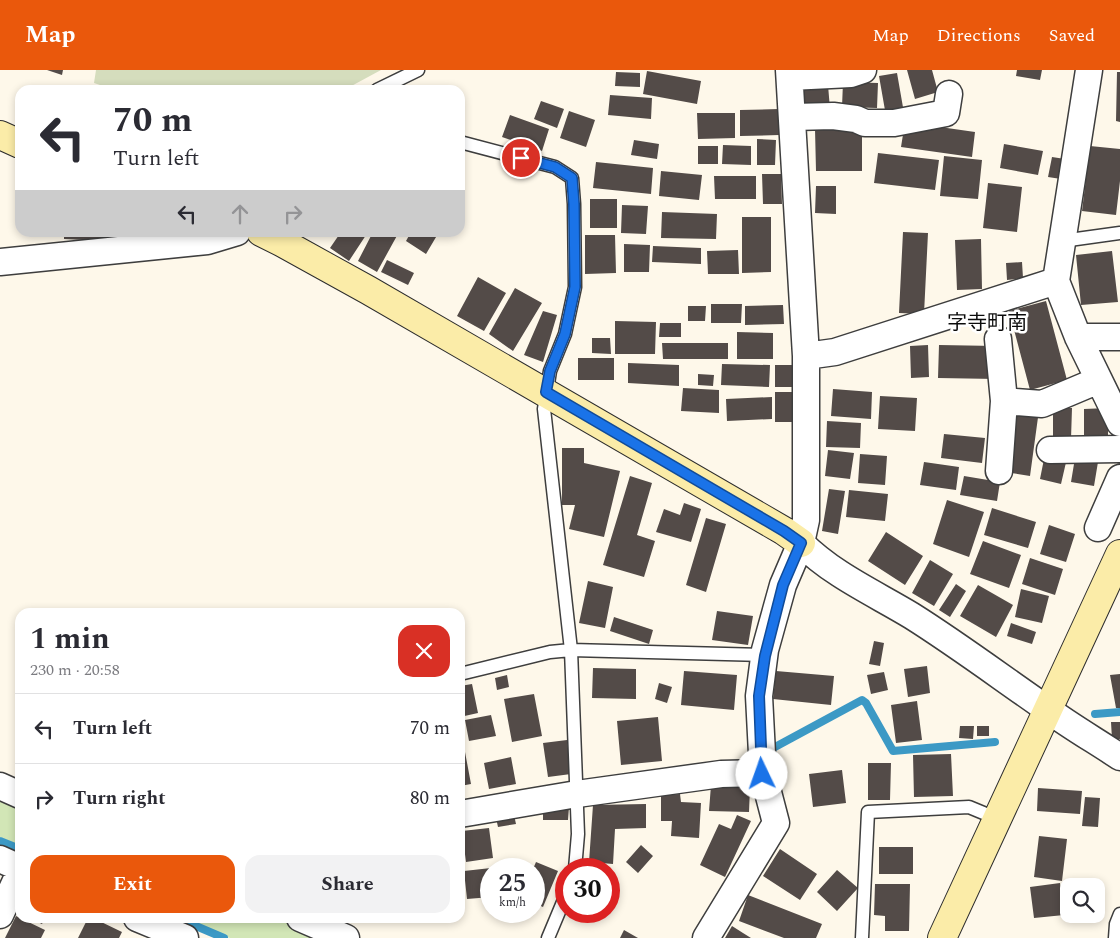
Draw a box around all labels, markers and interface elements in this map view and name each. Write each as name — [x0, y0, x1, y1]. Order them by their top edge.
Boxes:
text: Map — [25, 17, 75, 53]
text: Map — [873, 22, 909, 49]
text: Directions — [937, 22, 1021, 49]
text: Saved — [1049, 22, 1095, 49]
text: 70 m — [113, 94, 193, 147]
icon: left — [30, 105, 95, 170]
pin — [500, 137, 542, 179]
text: Turn left — [113, 142, 199, 175]
icon: arrive — [507, 144, 535, 172]
icon: left — [173, 200, 201, 228]
icon: ahead — [226, 200, 254, 228]
icon: right — [279, 200, 307, 228]
district label: 字寺町南 — [947, 308, 1027, 338]
text: 1 min — [30, 616, 110, 662]
button: close — [398, 625, 450, 677]
text: 230 m · 20:58 — [30, 658, 120, 682]
text: Turn left — [73, 714, 152, 743]
text: 70 m — [410, 714, 450, 743]
icon: left — [30, 715, 58, 743]
position arrow — [735, 747, 787, 799]
text: Turn right — [73, 784, 166, 813]
text: 80 m — [410, 784, 450, 813]
icon: right — [30, 785, 58, 813]
button: Exit — [30, 855, 235, 913]
button: Share — [245, 855, 450, 913]
speed limit sign: 30 — [555, 858, 620, 923]
text: 25 — [498, 865, 527, 903]
map controls — [1060, 878, 1105, 923]
button: search — [1060, 878, 1105, 923]
text: km/h — [499, 893, 526, 912]

